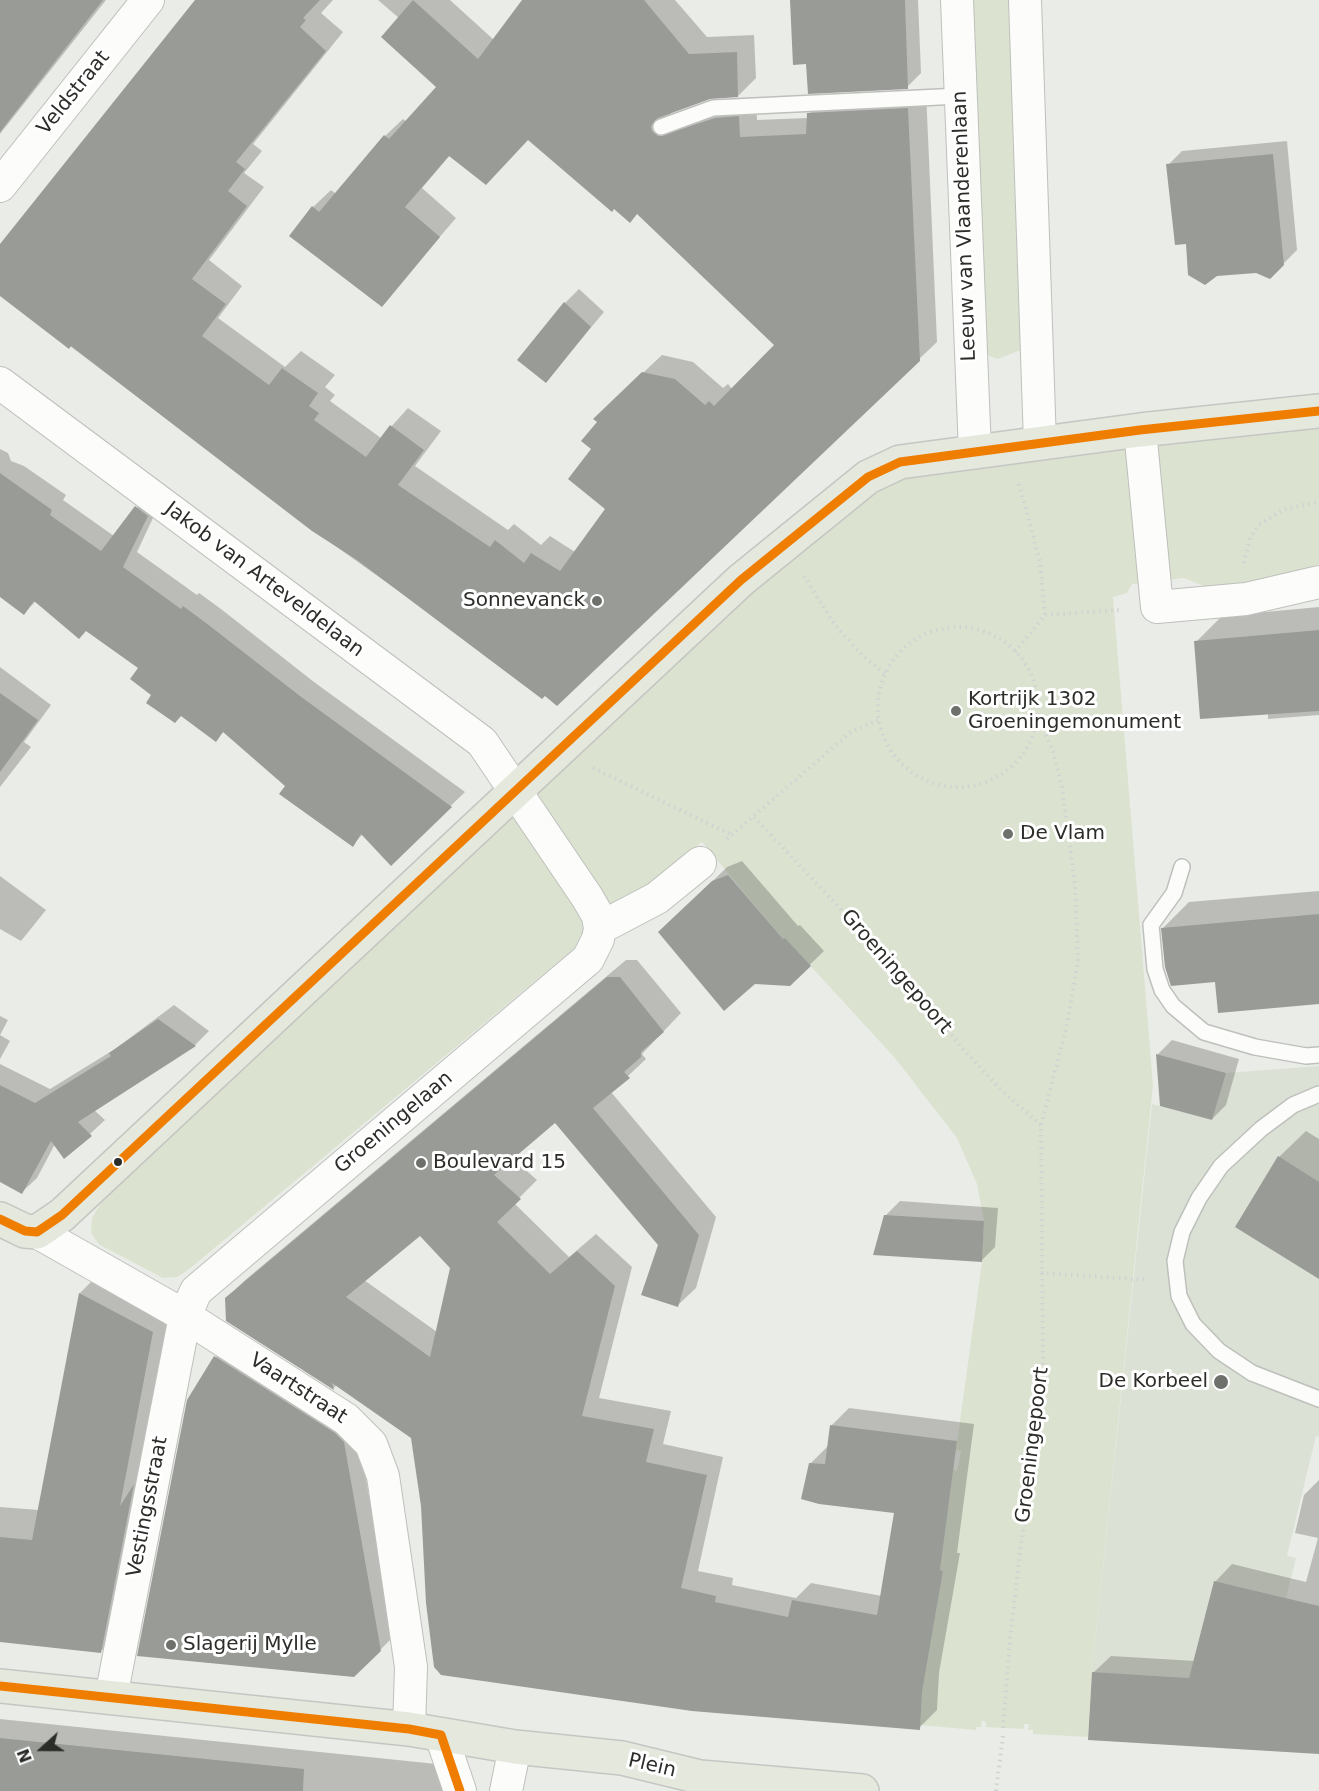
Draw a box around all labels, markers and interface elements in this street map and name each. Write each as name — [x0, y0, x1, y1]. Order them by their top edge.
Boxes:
street label: Veldstraat — [33, 46, 115, 140]
street label: Leeuw van Vlaanderenlaan — [948, 90, 982, 362]
street label: Jakob van Arteveldelaan — [160, 497, 368, 663]
place label: Sonnevanck — [463, 589, 585, 613]
marker: Sonnevanck — [590, 594, 604, 608]
place label: Kortrijk 1302 Groeningemonument — [968, 688, 1181, 735]
marker: Kortrijk 1302 Groeningemonument — [949, 704, 963, 718]
place label: De Vlam — [1020, 822, 1105, 846]
marker: De Vlam — [1001, 827, 1015, 841]
street label: Groeningepoort — [835, 905, 957, 1039]
street label: Groeningelaan — [330, 1067, 458, 1179]
place label: Boulevard 15 — [433, 1151, 566, 1175]
unlabelled marker — [112, 1156, 124, 1168]
marker: Boulevard 15 — [414, 1156, 428, 1170]
street label: Vaartstraat — [245, 1349, 351, 1429]
street label: Groeningepoort — [1012, 1366, 1054, 1524]
place label: De Korbeel — [1098, 1370, 1208, 1394]
marker: De Korbeel — [1212, 1373, 1230, 1391]
street label: Vestingsstraat — [123, 1435, 173, 1579]
place label: Slagerij Mylle — [183, 1633, 317, 1657]
marker: Slagerij Mylle — [164, 1638, 178, 1652]
north arrow — [12, 1719, 72, 1779]
text: N — [13, 1746, 36, 1765]
street label: Plein — [626, 1749, 678, 1783]

